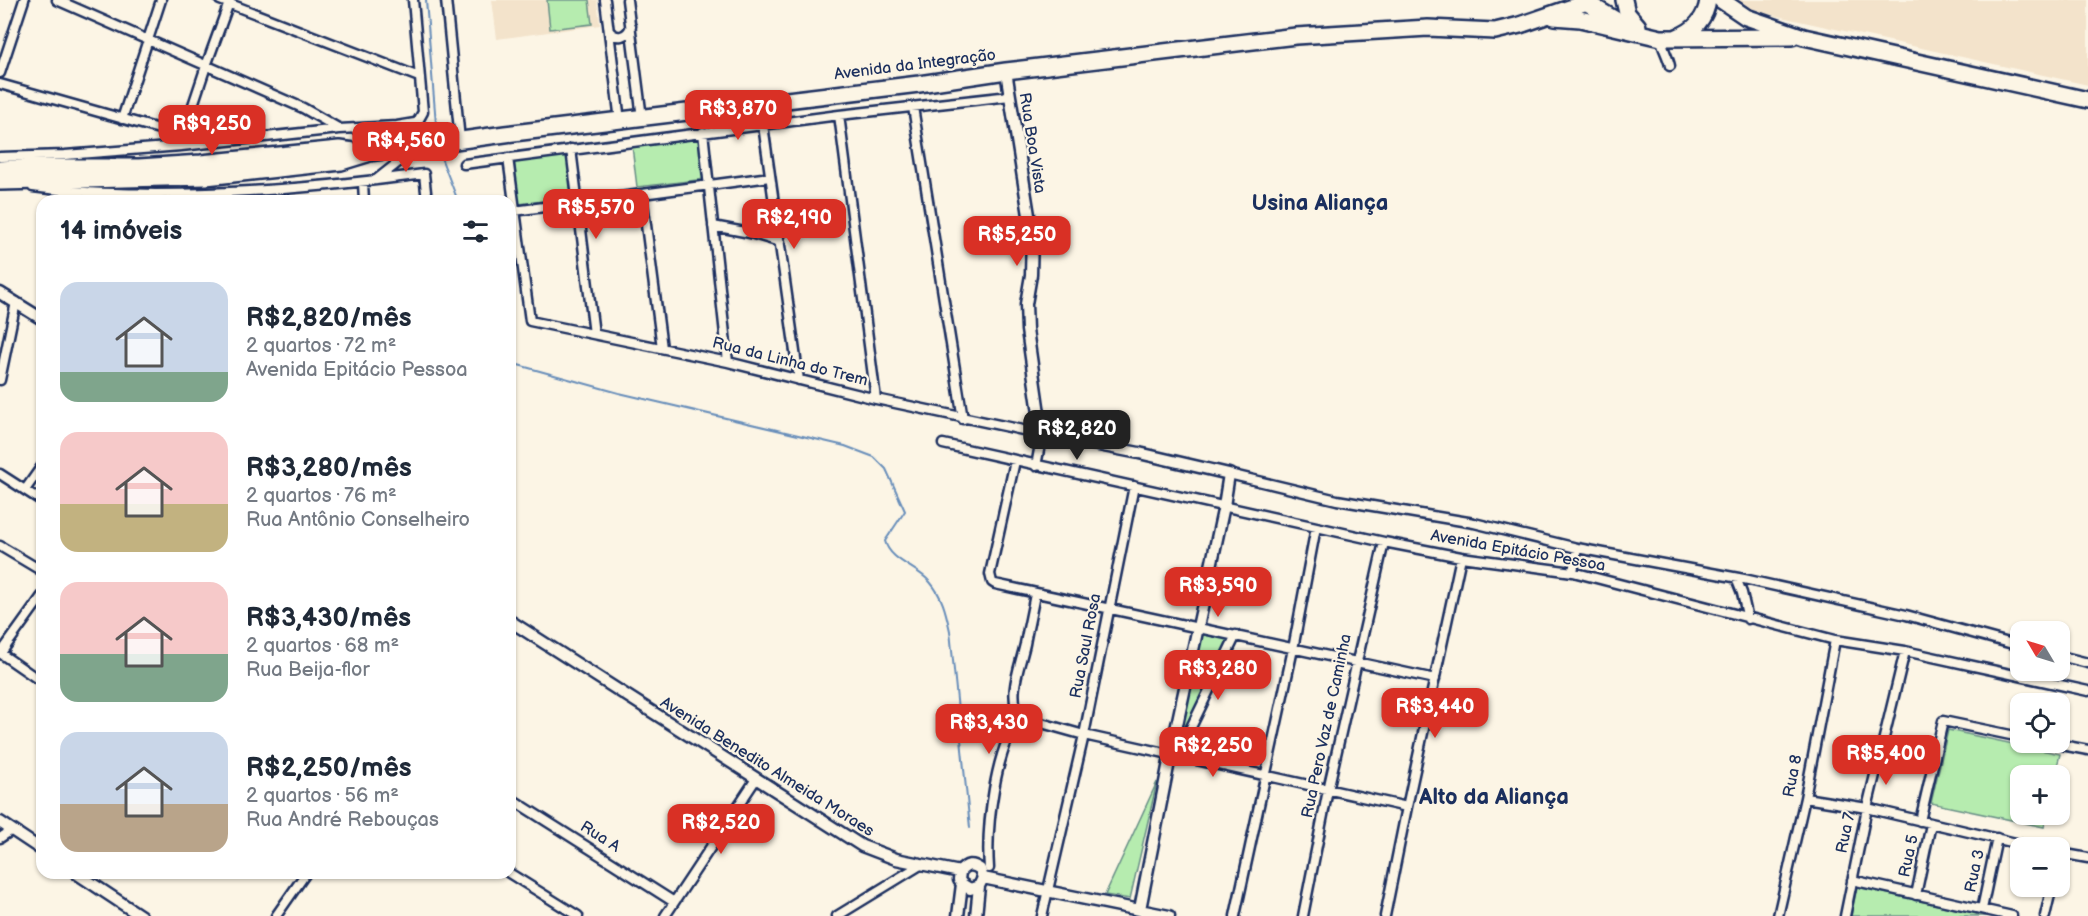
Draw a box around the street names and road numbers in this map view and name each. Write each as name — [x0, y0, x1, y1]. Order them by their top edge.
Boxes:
street label: Avenida da Integração — [833, 46, 997, 84]
street label: Rua Boa Vista — [1015, 91, 1049, 195]
street label: Rua da Linha do Trem — [710, 333, 870, 391]
street label: Avenida Epitácio Pessoa — [1429, 526, 1607, 576]
street label: Rua Saul Rosa — [1067, 592, 1105, 700]
street label: Rua Pero Vaz de Caminha — [1298, 632, 1356, 820]
street label: Avenida Benedito Almeida Moraes — [657, 693, 877, 841]
street label: Rua 8 — [1780, 753, 1806, 799]
street label: Rua 7 — [1832, 811, 1860, 855]
street label: Rua A — [577, 817, 624, 857]
street label: Rua 5 — [1895, 833, 1923, 879]
street label: Rua 3 — [1961, 848, 1989, 894]

